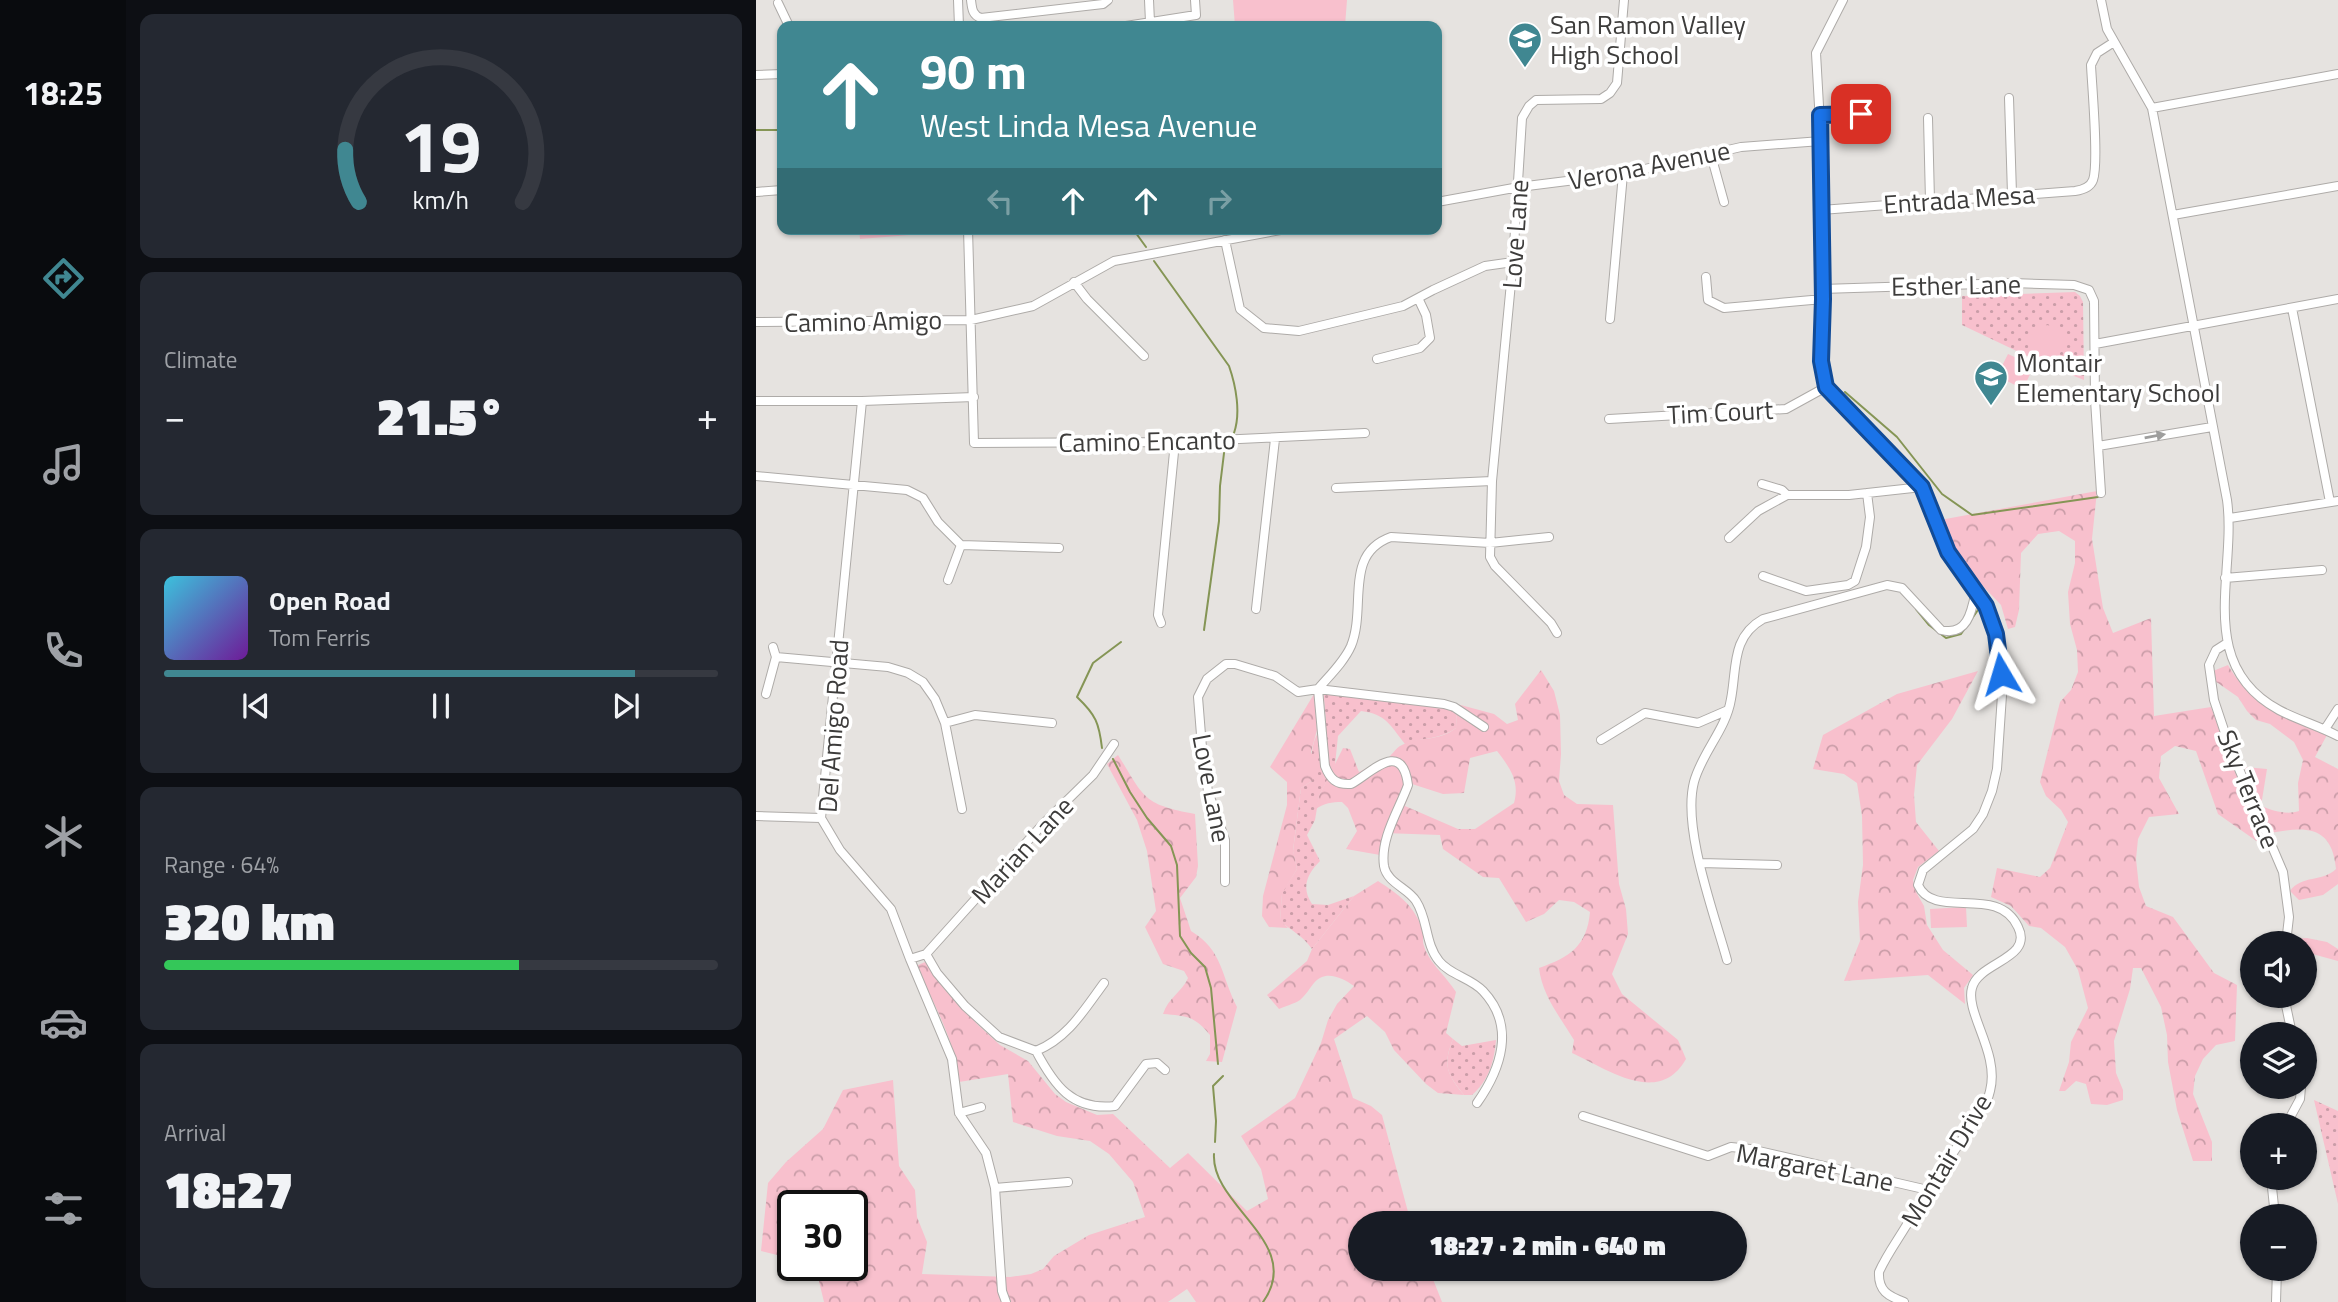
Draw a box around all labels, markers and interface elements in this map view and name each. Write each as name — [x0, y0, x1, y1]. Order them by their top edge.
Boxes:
place label: San Ramon Valley High School — [1550, 5, 1746, 74]
school or university icon: San Ramon Valley High School — [1506, 20, 1544, 69]
text: 90 m — [920, 33, 1027, 108]
icon: ahead — [805, 49, 896, 140]
text: 18:25 — [23, 69, 103, 117]
pin — [1831, 84, 1891, 144]
text: 19 — [400, 90, 482, 200]
icon: arrive — [1842, 95, 1880, 133]
text: West Linda Mesa Avenue — [920, 101, 1257, 149]
street label: Verona Avenue — [1565, 130, 1733, 200]
street label: Entrada Mesa — [1882, 174, 2036, 224]
street label: Love Lane — [1492, 178, 1538, 290]
text: km/h — [413, 181, 469, 219]
icon: left — [981, 182, 1019, 220]
icon: ahead — [1054, 182, 1092, 220]
icon: ahead — [1127, 182, 1165, 220]
icon: right — [1200, 182, 1238, 220]
icon: directions — [39, 254, 88, 303]
street label: Esther Lane — [1891, 264, 2021, 306]
street label: Camino Amigo — [784, 300, 942, 342]
text: Climate — [164, 342, 237, 377]
place label: Montair Elementary School — [2016, 343, 2221, 412]
school or university icon: Montair Elementary School — [1972, 358, 2010, 407]
text: 21.5° — [376, 376, 506, 455]
text: − — [164, 387, 185, 445]
text: + — [697, 387, 718, 445]
street label: Tim Court — [1666, 390, 1774, 434]
street label: Camino Encanto — [1058, 420, 1236, 462]
one-way arrow — [2144, 430, 2166, 441]
icon: music — [39, 440, 88, 489]
text: Open Road — [269, 581, 391, 620]
text: Tom Ferris — [269, 620, 370, 655]
icon: phone — [39, 626, 88, 675]
position arrow — [1964, 637, 2038, 711]
street label: Del Amigo Road — [807, 638, 859, 814]
icon: previous — [237, 687, 275, 725]
icon: pause — [422, 687, 460, 725]
icon: next — [607, 687, 645, 725]
street label: Sky Terrace — [2208, 724, 2290, 854]
street label: Love Lane — [1182, 731, 1242, 845]
street label: Marian Lane — [962, 787, 1082, 913]
icon: climate — [39, 812, 88, 861]
text: Range · 64% — [164, 847, 279, 882]
text: 320 km — [164, 881, 335, 960]
map controls — [2240, 931, 2317, 1281]
button: sound — [2240, 931, 2317, 1008]
icon: car — [39, 998, 88, 1047]
button: layers — [2240, 1022, 2317, 1099]
street label: Montair Drive — [1891, 1086, 2001, 1234]
button: + — [2240, 1113, 2317, 1190]
text: Arrival — [164, 1115, 226, 1150]
street label: Margaret Lane — [1733, 1133, 1897, 1201]
text: 18:27 — [164, 1149, 293, 1228]
icon: filters — [39, 1184, 88, 1233]
speed limit sign: 30 — [777, 1190, 868, 1281]
button: − — [2240, 1204, 2317, 1281]
text: 18:27 · 2 min · 640 m — [1429, 1226, 1666, 1265]

